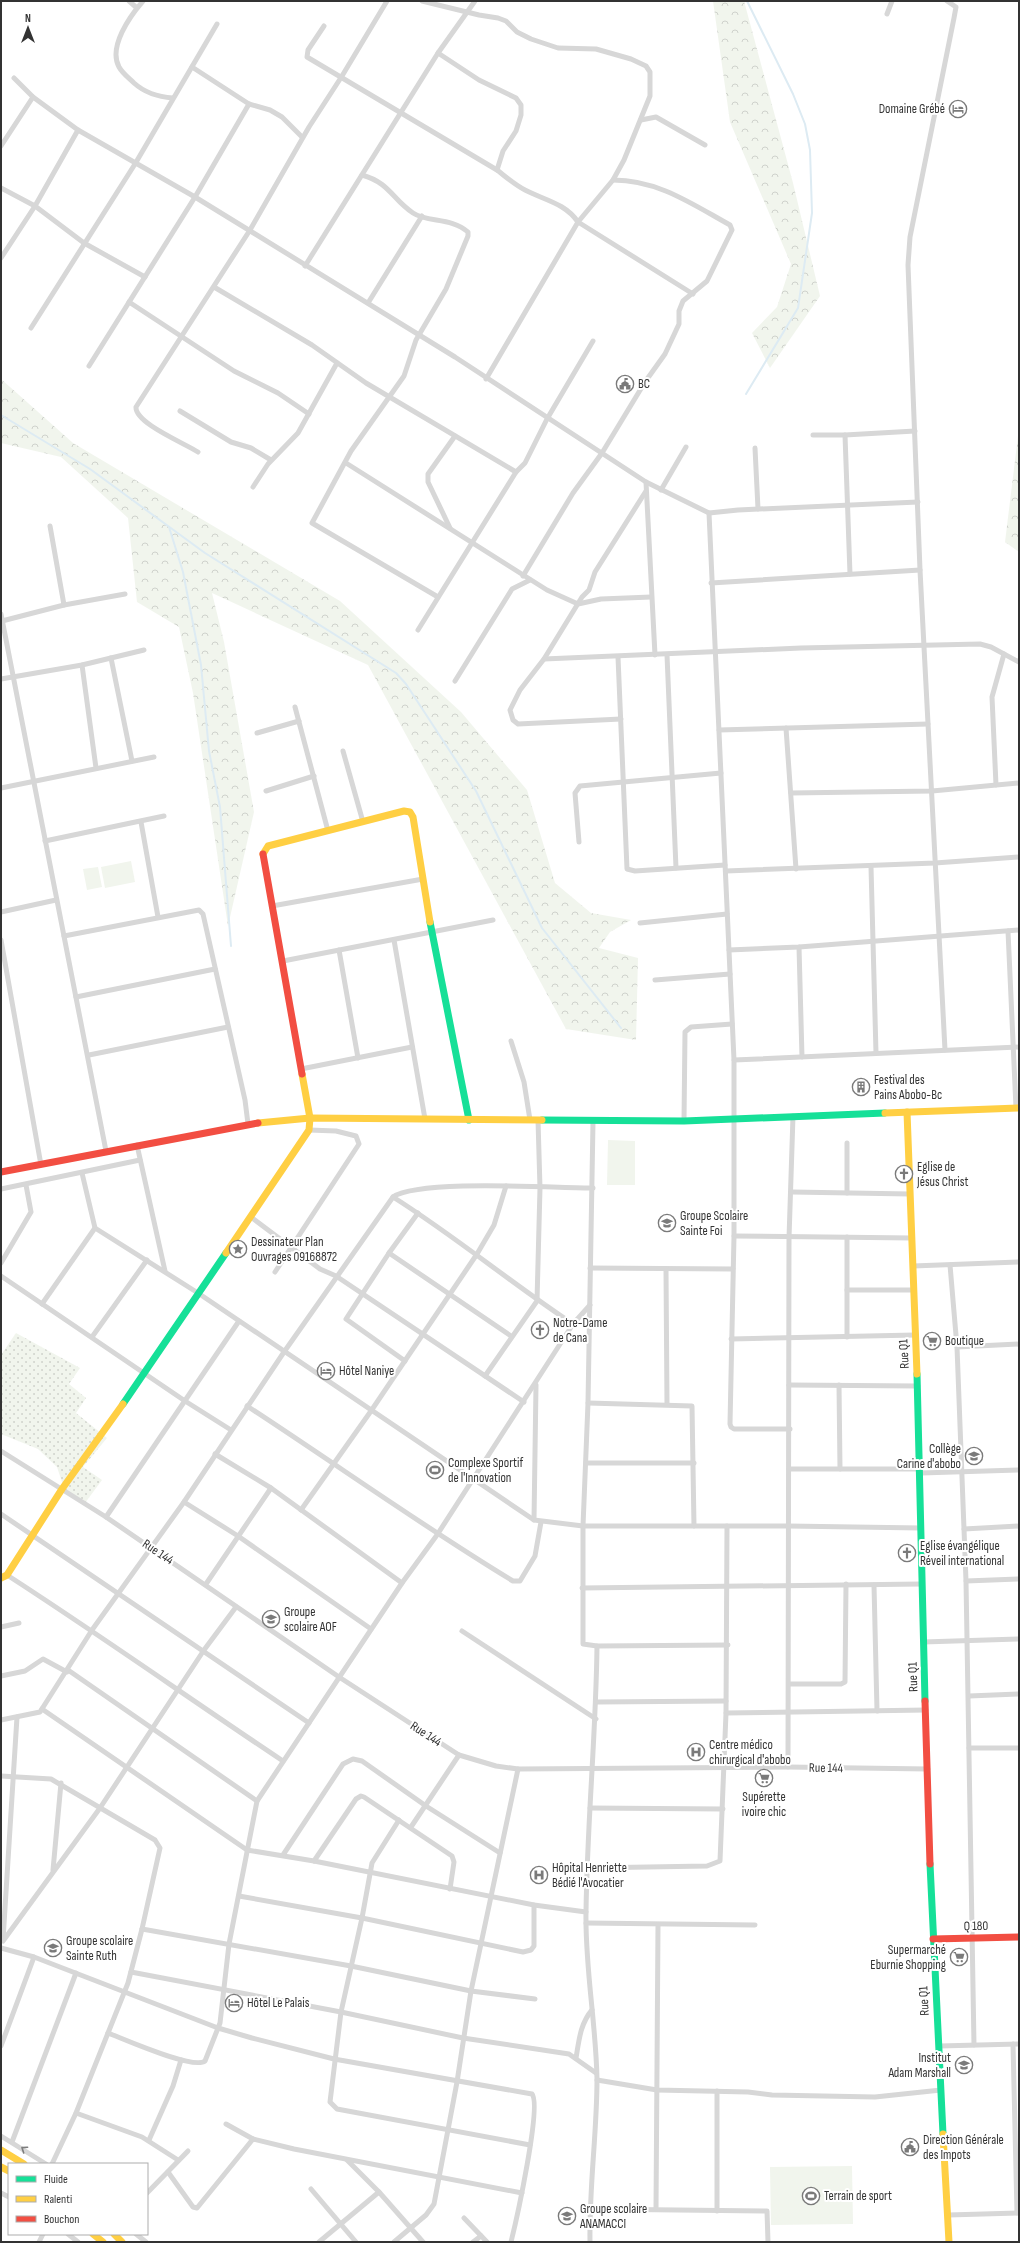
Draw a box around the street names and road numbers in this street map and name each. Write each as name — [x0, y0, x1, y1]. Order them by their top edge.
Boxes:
street label: Rue Q1 — [895, 1338, 913, 1369]
street label: Rue 144 — [139, 1536, 177, 1569]
street label: Rue Q1 — [904, 1661, 922, 1692]
street label: Rue 144 — [407, 1718, 445, 1750]
street label: Rue 144 — [809, 1760, 844, 1776]
street label: Q 180 — [964, 1918, 989, 1934]
street label: Rue Q1 — [915, 1985, 933, 2016]

